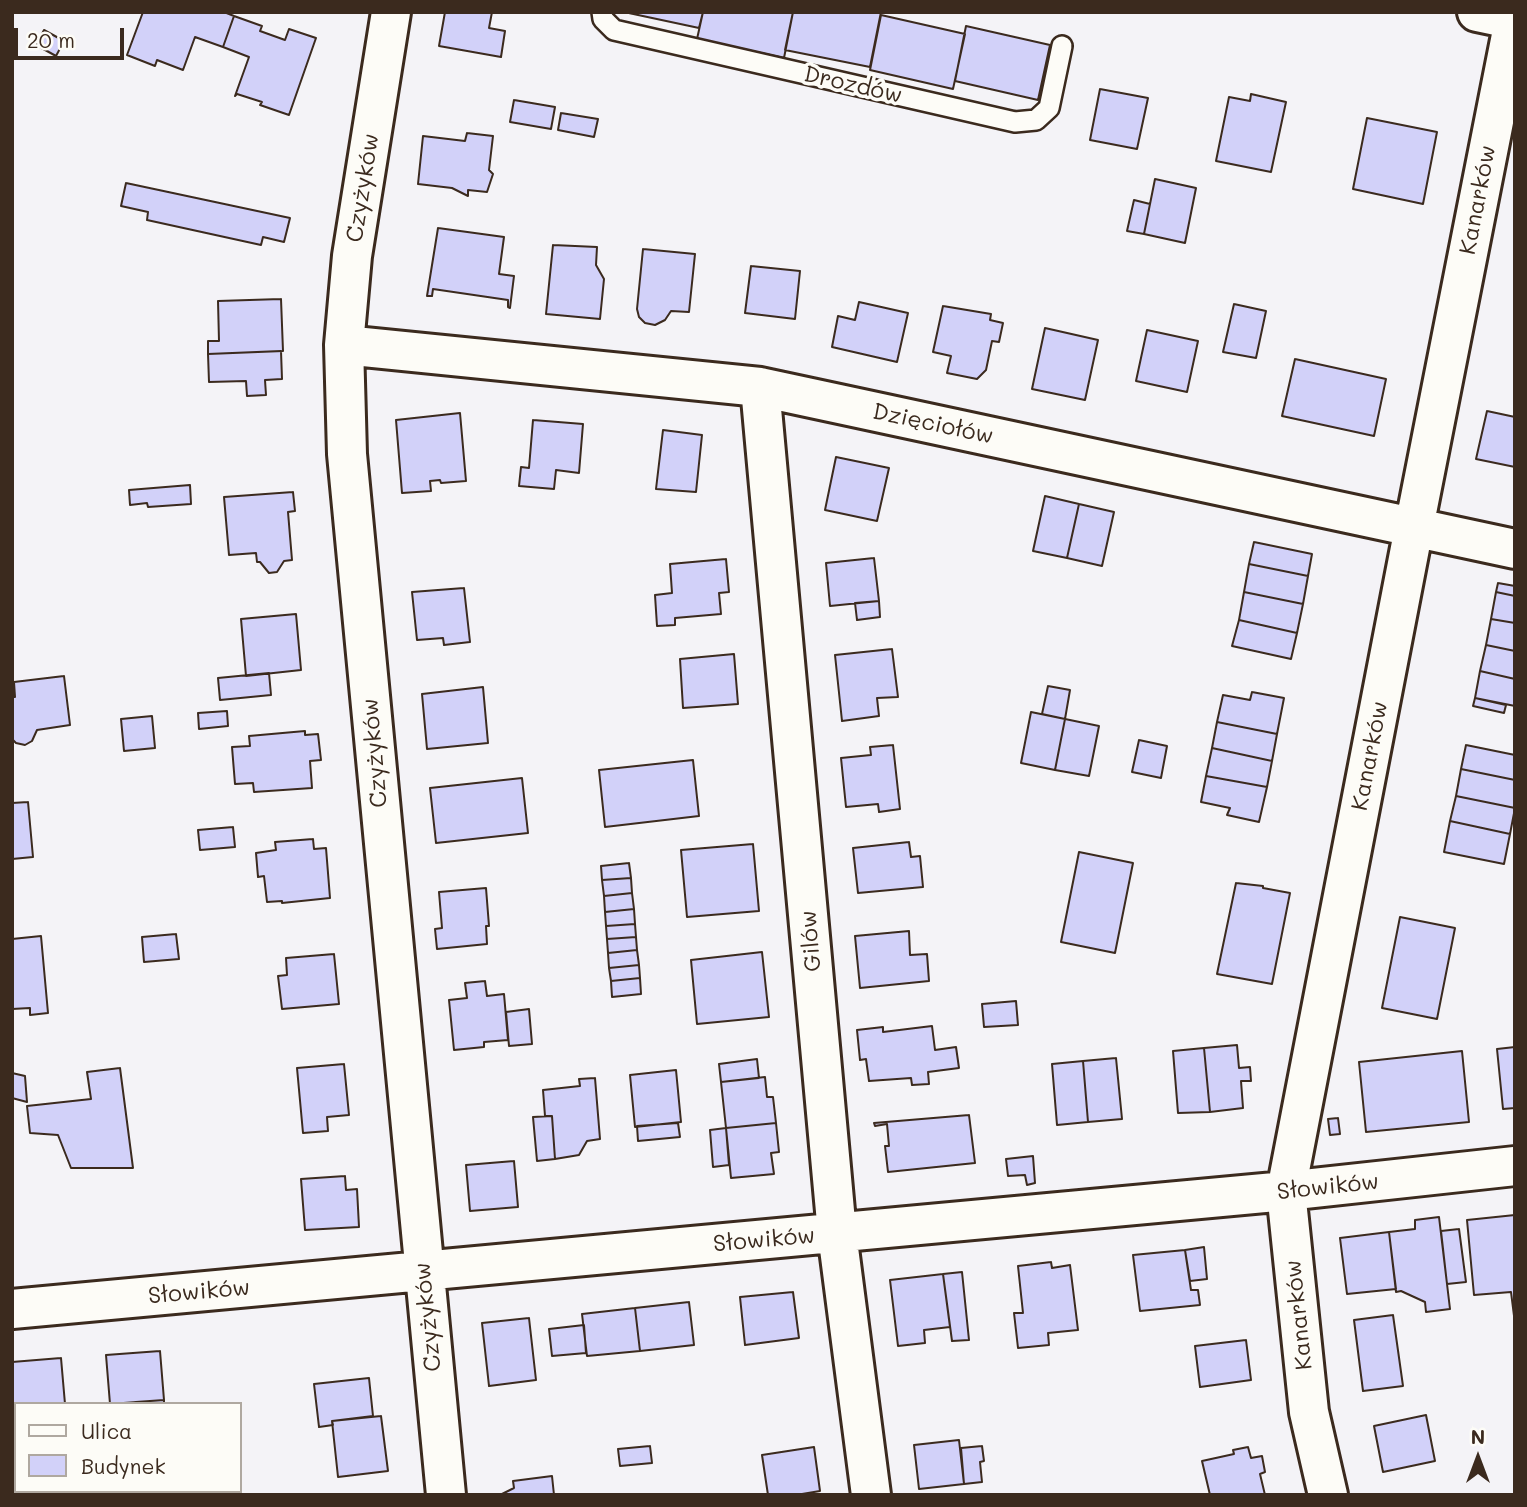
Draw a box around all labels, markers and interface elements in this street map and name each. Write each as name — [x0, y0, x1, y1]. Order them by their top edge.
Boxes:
scale bar — [18, 14, 128, 58]
text: 20 m — [27, 26, 75, 53]
street label: Drozdów — [801, 60, 905, 110]
street label: Czyżyków — [341, 132, 385, 244]
street label: Kanarków — [1454, 143, 1502, 257]
street label: Dzięciołów — [870, 398, 996, 450]
street label: Czyżyków — [356, 697, 394, 809]
street label: Kanarków — [1346, 699, 1394, 813]
street label: Gilów — [795, 909, 827, 973]
street label: Słowików — [1276, 1168, 1380, 1206]
street label: Słowików — [712, 1222, 816, 1258]
street label: Kanarków — [1279, 1259, 1319, 1371]
street label: Czyżyków — [409, 1261, 447, 1373]
street label: Słowików — [147, 1274, 251, 1310]
legend — [14, 1402, 242, 1493]
text: Ulica — [81, 1417, 132, 1444]
north arrow — [1443, 1423, 1513, 1493]
text: N — [1471, 1424, 1485, 1449]
text: Budynek — [81, 1452, 166, 1479]

